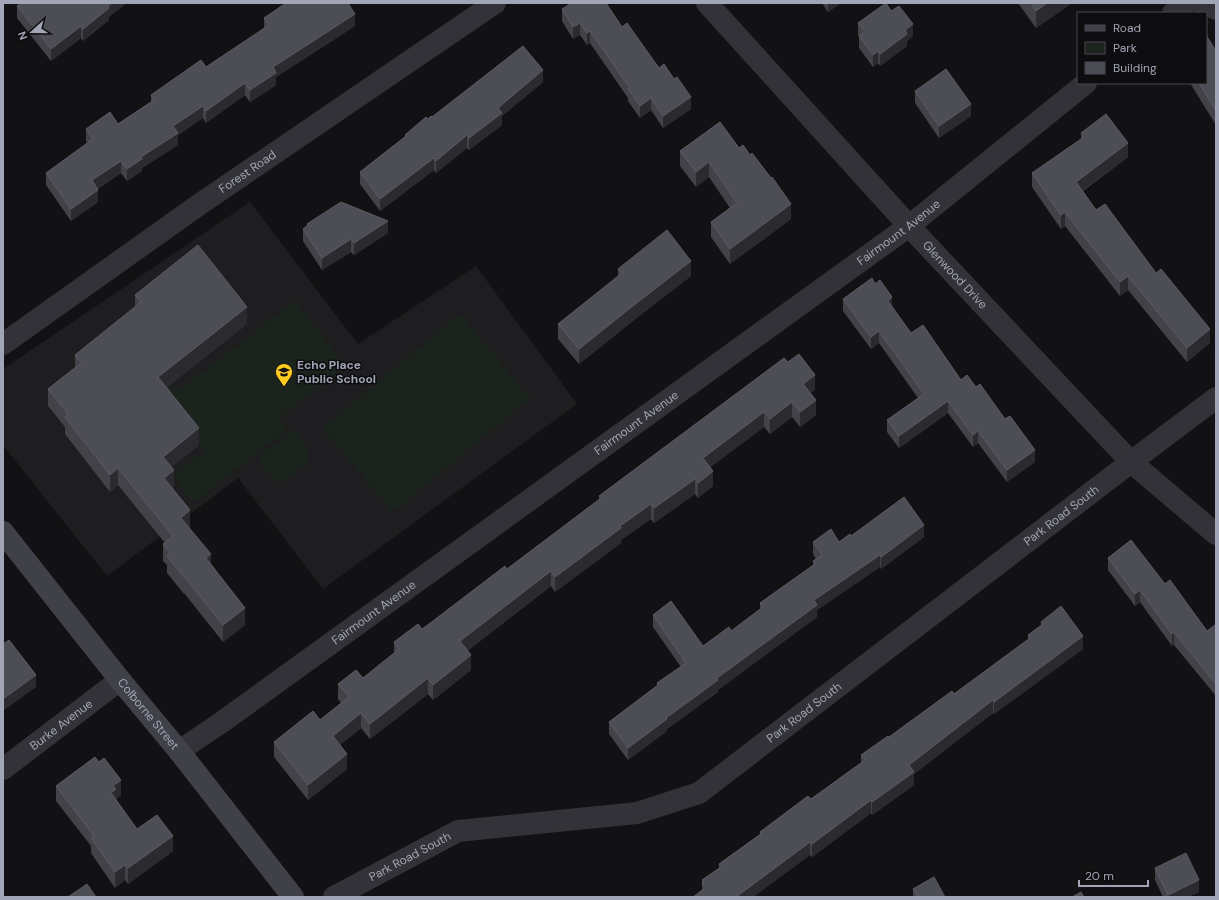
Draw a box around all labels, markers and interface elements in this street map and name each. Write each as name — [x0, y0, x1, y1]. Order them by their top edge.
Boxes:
north arrow — [12, 12, 52, 52]
legend — [1077, 12, 1207, 84]
text: Road — [1113, 20, 1141, 36]
text: N — [15, 29, 31, 42]
text: Park — [1113, 40, 1137, 56]
text: Building — [1113, 60, 1157, 76]
street label: Forest Road — [216, 147, 279, 197]
street label: Fairmount Avenue — [854, 196, 944, 269]
street label: Glenwood Drive — [919, 237, 991, 313]
place label: Echo Place Public School — [297, 357, 376, 387]
school or university icon: Echo Place Public School — [274, 362, 294, 387]
street label: Fairmount Avenue — [591, 387, 682, 459]
street label: Park Road South — [1020, 481, 1102, 549]
street label: Fairmount Avenue — [328, 577, 419, 648]
street label: Colborne Street — [114, 675, 183, 753]
street label: Park Road South — [763, 678, 845, 746]
street label: Burke Avenue — [26, 696, 96, 754]
street label: Park Road South — [366, 828, 454, 885]
scale bar — [1079, 862, 1148, 888]
text: 20 m — [1085, 868, 1114, 884]

